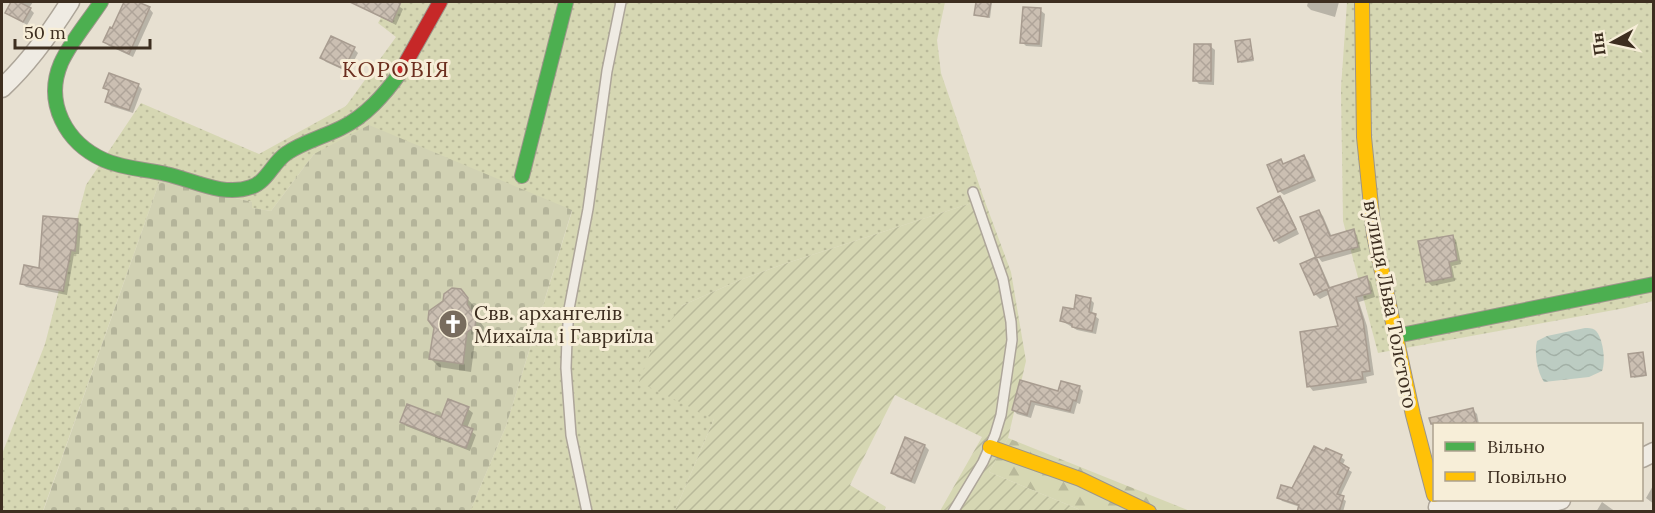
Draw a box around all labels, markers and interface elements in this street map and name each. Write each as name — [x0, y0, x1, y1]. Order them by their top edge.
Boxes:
scale bar — [15, 12, 150, 50]
north arrow — [1583, 12, 1643, 72]
text: 50 m — [24, 21, 66, 44]
text: Пн — [1587, 31, 1610, 57]
district label: КОРОВІЯ — [342, 55, 450, 83]
street label: вулиця Льва Толстого — [1359, 198, 1423, 410]
place label: Свв. архангелів Михаїла і Гавриїла — [474, 300, 654, 348]
church icon: Свв. архангелів Михаїла і Гавриїла — [437, 308, 469, 340]
legend — [1433, 423, 1643, 501]
text: Вільно — [1487, 435, 1545, 458]
text: Повільно — [1487, 465, 1567, 488]

